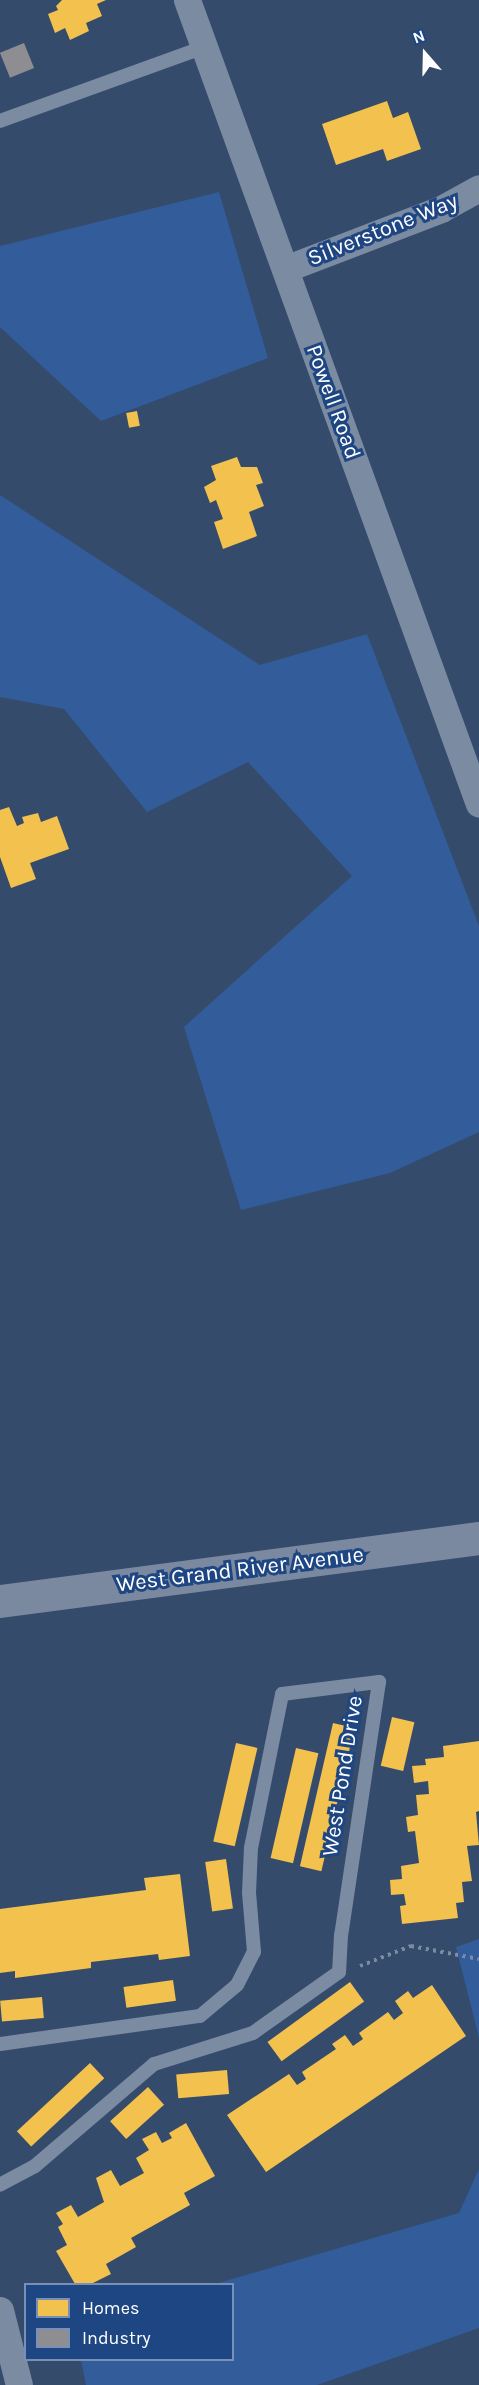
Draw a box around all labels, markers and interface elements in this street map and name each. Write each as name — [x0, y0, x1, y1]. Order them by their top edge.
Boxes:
north arrow — [395, 24, 455, 84]
text: N — [410, 26, 427, 48]
street label: Silverstone Way — [304, 188, 462, 272]
street label: Powell Road — [300, 341, 366, 463]
street label: West Grand River Avenue — [115, 1542, 365, 1598]
street label: West Pond Drive — [317, 1694, 369, 1858]
legend — [24, 2283, 234, 2361]
text: Homes — [82, 2297, 139, 2319]
text: Industry — [82, 2327, 151, 2349]

